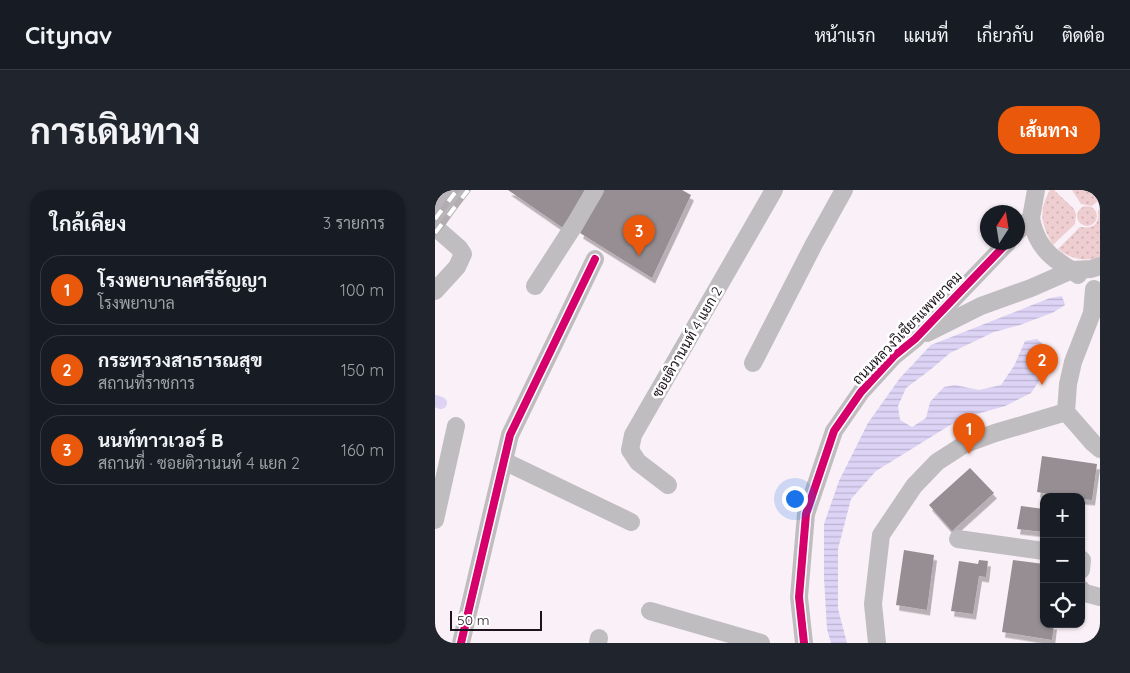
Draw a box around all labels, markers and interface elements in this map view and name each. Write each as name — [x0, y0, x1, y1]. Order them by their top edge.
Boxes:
text: Citynav — [25, 20, 112, 50]
text: หน้าแรก — [814, 24, 876, 47]
text: แผนที่ — [904, 24, 948, 47]
text: เกี่ยวกับ — [976, 24, 1034, 47]
text: ติดต่อ — [1062, 24, 1105, 47]
button: เส้นทาง — [998, 106, 1100, 154]
text: การเดินทาง — [30, 109, 200, 153]
north arrow — [980, 205, 1025, 250]
text: ใกล้เคียง — [50, 210, 126, 236]
text: 3 รายการ — [323, 213, 385, 233]
pin: 3 — [623, 215, 655, 256]
text: โรงพยาบาลศรีธัญญา — [98, 268, 267, 292]
street label: ถนนหลวงวิเชียรแพทยาคม — [848, 268, 966, 388]
text: 1 — [64, 280, 70, 300]
text: 100 m — [340, 280, 384, 300]
street label: ซอยติวานนท์ 4 แยก 2 — [648, 283, 726, 401]
text: โรงพยาบาล — [98, 293, 175, 313]
pin: 2 — [1026, 344, 1058, 385]
text: กระทรวงสาธารณสุข — [98, 348, 262, 372]
text: 2 — [62, 360, 72, 380]
text: 150 m — [341, 360, 384, 380]
text: สถานที่ราชการ — [98, 373, 195, 393]
pin: 1 — [953, 413, 985, 454]
text: นนท์ทาวเวอร์ B — [98, 428, 223, 452]
text: 3 — [63, 440, 71, 460]
text: 160 m — [341, 440, 384, 460]
text: สถานที่ · ซอยติวานนท์ 4 แยก 2 — [98, 453, 300, 473]
your location — [782, 486, 808, 512]
map controls — [1040, 493, 1085, 628]
button: + — [1040, 493, 1085, 538]
button: − — [1040, 538, 1085, 583]
button: locate — [1040, 583, 1085, 628]
scale bar — [450, 608, 543, 631]
text: 50 m — [457, 611, 490, 629]

